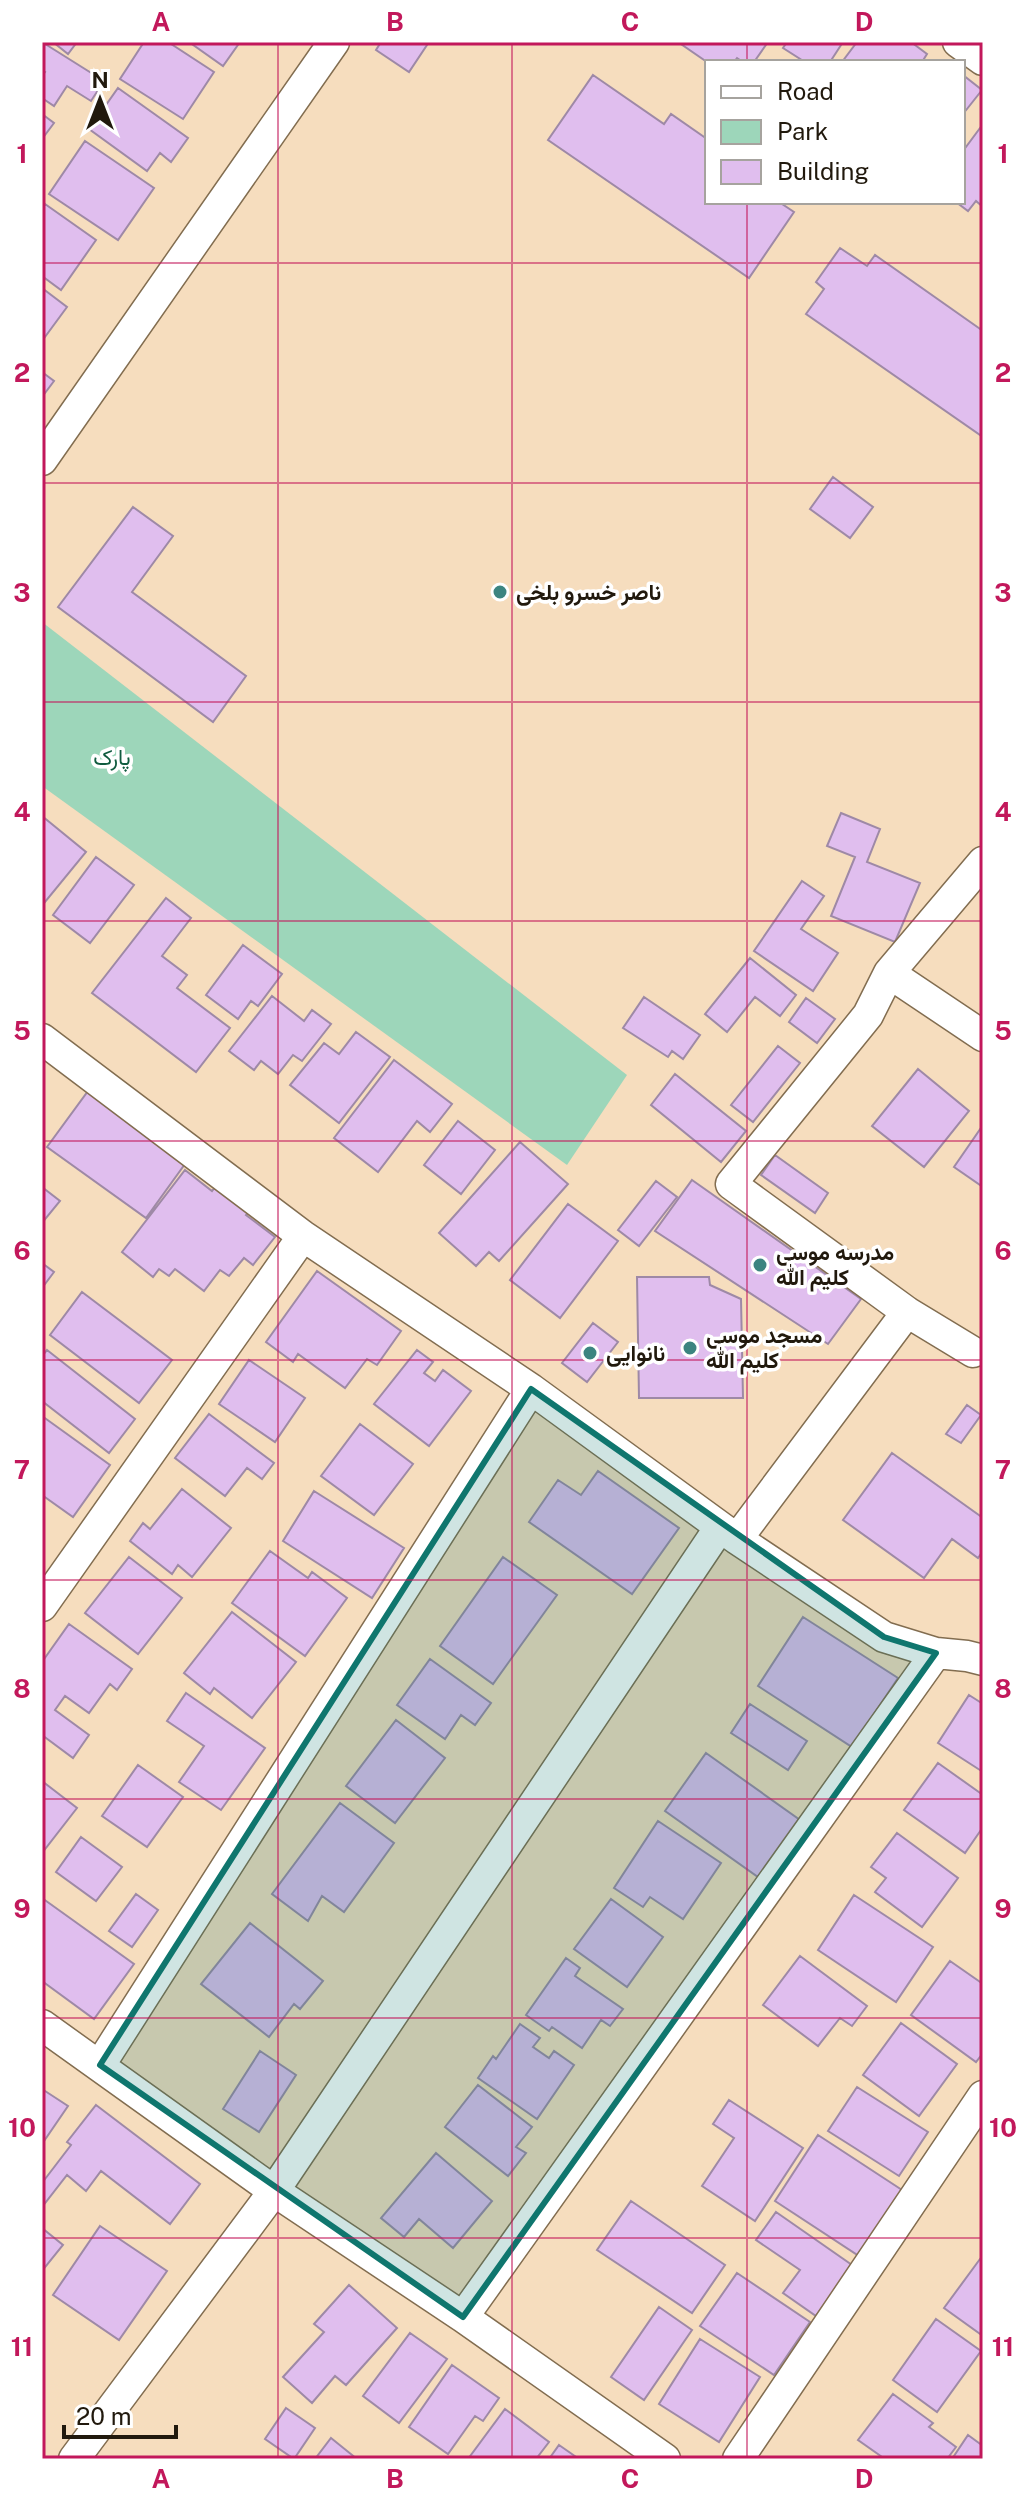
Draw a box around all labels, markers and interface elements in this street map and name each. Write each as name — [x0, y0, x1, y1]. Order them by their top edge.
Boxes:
text: A — [152, 6, 171, 37]
text: B — [386, 6, 404, 37]
text: C — [621, 6, 639, 37]
text: D — [855, 6, 873, 37]
north arrow — [60, 60, 140, 140]
legend — [705, 60, 965, 204]
text: N — [91, 67, 109, 93]
text: Road — [777, 77, 834, 105]
text: Park — [777, 117, 828, 145]
text: 1 — [16, 138, 28, 169]
text: 1 — [997, 138, 1009, 169]
text: Building — [777, 157, 869, 185]
text: 2 — [14, 357, 30, 388]
text: 2 — [995, 357, 1011, 388]
text: 3 — [13, 577, 31, 608]
text: 3 — [994, 577, 1012, 608]
place label: ناصر خسرو بلخی — [516, 579, 661, 606]
marker: ناصر خسرو بلخی — [491, 583, 509, 601]
park label: پارک — [93, 744, 131, 772]
text: 4 — [13, 796, 31, 827]
text: 4 — [994, 796, 1012, 827]
text: 5 — [13, 1015, 31, 1046]
text: 5 — [994, 1015, 1012, 1046]
text: 6 — [13, 1235, 31, 1266]
text: 6 — [994, 1235, 1012, 1266]
place label: مدرسه موسی کلیم الله — [776, 1239, 894, 1292]
marker: مدرسه موسی کلیم الله — [751, 1256, 769, 1274]
place label: مسجد موسی کلیم الله — [706, 1322, 822, 1375]
marker: مسجد موسی کلیم الله — [681, 1339, 699, 1357]
place label: نانوایی — [606, 1340, 665, 1367]
marker: نانوایی — [581, 1344, 599, 1362]
text: 7 — [14, 1454, 30, 1485]
text: 7 — [995, 1454, 1011, 1485]
text: 8 — [13, 1673, 31, 1704]
text: 8 — [994, 1673, 1012, 1704]
text: 9 — [13, 1893, 31, 1924]
text: 9 — [994, 1893, 1012, 1924]
text: 10 — [8, 2112, 36, 2143]
text: 10 — [989, 2112, 1017, 2143]
text: 11 — [11, 2331, 33, 2362]
text: 11 — [992, 2331, 1014, 2362]
scale bar — [64, 2389, 176, 2439]
text: 20 m — [76, 2402, 132, 2430]
text: A — [152, 2463, 171, 2494]
text: B — [386, 2463, 404, 2494]
text: C — [621, 2463, 639, 2494]
text: D — [855, 2463, 873, 2494]

